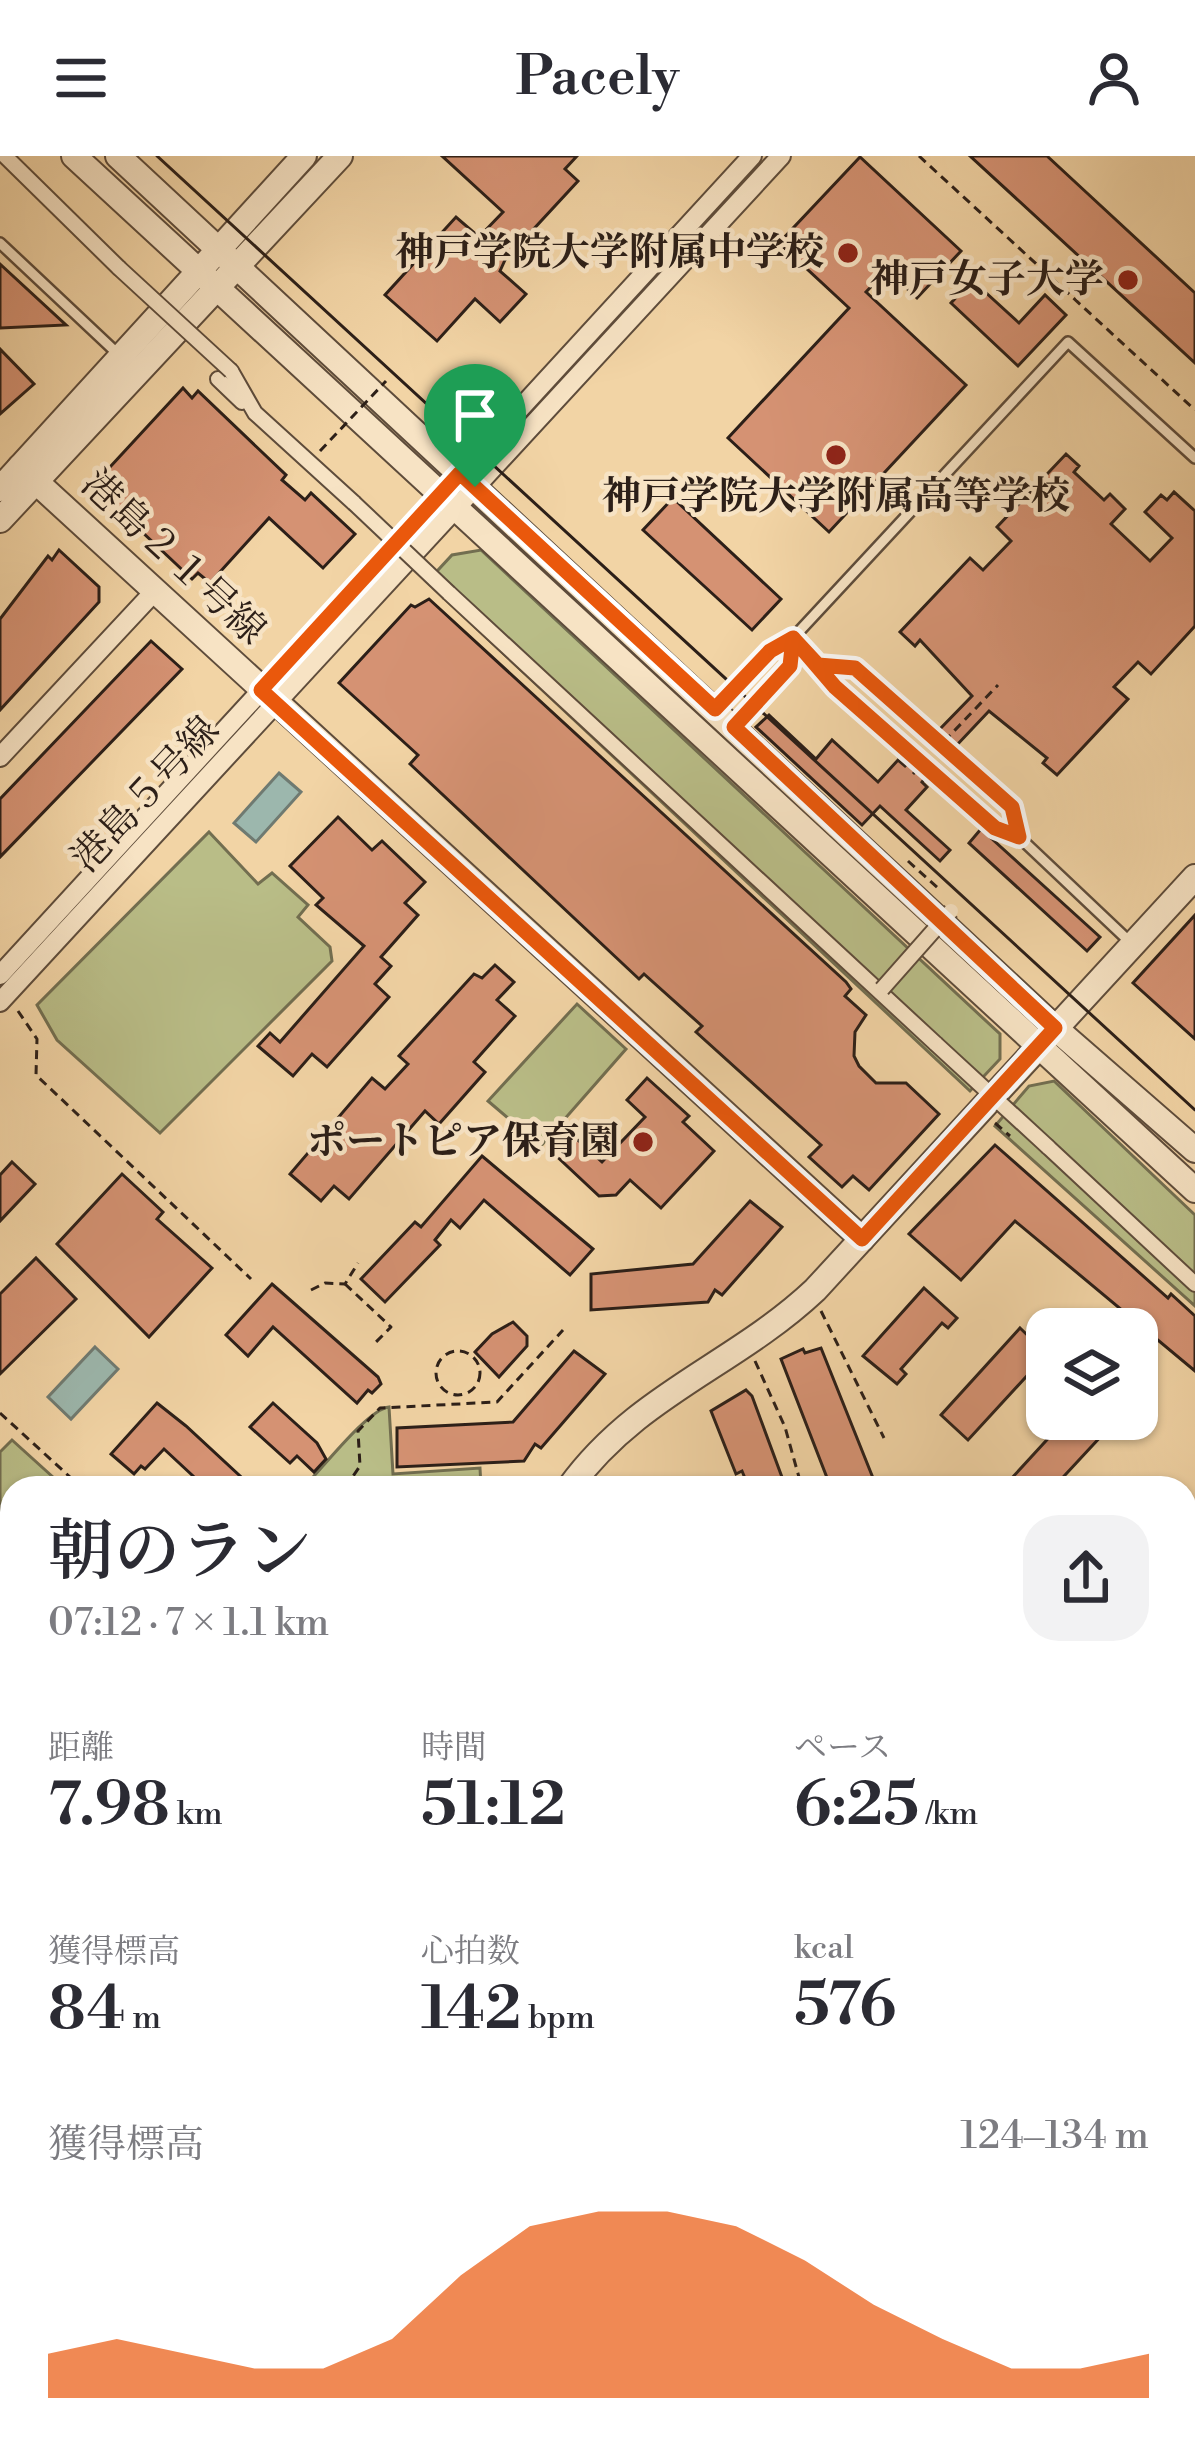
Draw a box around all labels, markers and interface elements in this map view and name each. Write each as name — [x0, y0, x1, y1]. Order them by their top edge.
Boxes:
text: Pacely — [516, 44, 679, 112]
icon: menu — [48, 45, 114, 111]
icon: person — [1081, 45, 1147, 111]
place label: 神戸学院大学附属中学校 — [395, 229, 824, 278]
marker: 神戸学院大学附属中学校 — [835, 240, 861, 266]
place label: 神戸女子大学 — [870, 256, 1104, 305]
marker: 神戸女子大学 — [1115, 267, 1141, 293]
pin — [424, 364, 526, 487]
icon: arrive — [442, 382, 508, 448]
marker: 神戸学院大学附属高等学校 — [823, 442, 849, 468]
street label: 港島２１号線 — [71, 460, 275, 656]
place label: 神戸学院大学附属高等学校 — [602, 473, 1070, 522]
street label: 港島５号線 — [62, 707, 230, 883]
place label: ポートピア保育園 — [307, 1118, 619, 1167]
marker: ポートピア保育園 — [630, 1129, 656, 1155]
map controls — [1026, 1308, 1158, 1440]
button: layers — [1026, 1308, 1158, 1440]
text: 朝のラン — [48, 1512, 312, 1595]
button: share — [1023, 1515, 1149, 1641]
text: 07:12 · 7 × 1.1 km — [48, 1599, 329, 1648]
text: 距離 — [48, 1728, 114, 1769]
text: 時間 — [421, 1728, 487, 1769]
text: ペース — [794, 1728, 891, 1769]
text: 7.98 — [48, 1769, 170, 1844]
text: 51:12 — [421, 1769, 566, 1844]
text: 6:25 — [794, 1769, 919, 1844]
text: km — [170, 1794, 223, 1835]
text: /km — [919, 1794, 978, 1835]
text: kcal — [794, 1928, 854, 1969]
text: 獲得標高 — [48, 1932, 180, 1973]
text: 心拍数 — [421, 1932, 520, 1973]
text: 576 — [794, 1969, 896, 2044]
text: 84 — [48, 1973, 125, 2048]
text: 142 — [421, 1973, 521, 2048]
text: m — [125, 1998, 161, 2039]
text: bpm — [521, 1998, 595, 2039]
text: 124–134 m — [960, 2112, 1149, 2161]
text: 獲得標高 — [48, 2121, 204, 2170]

